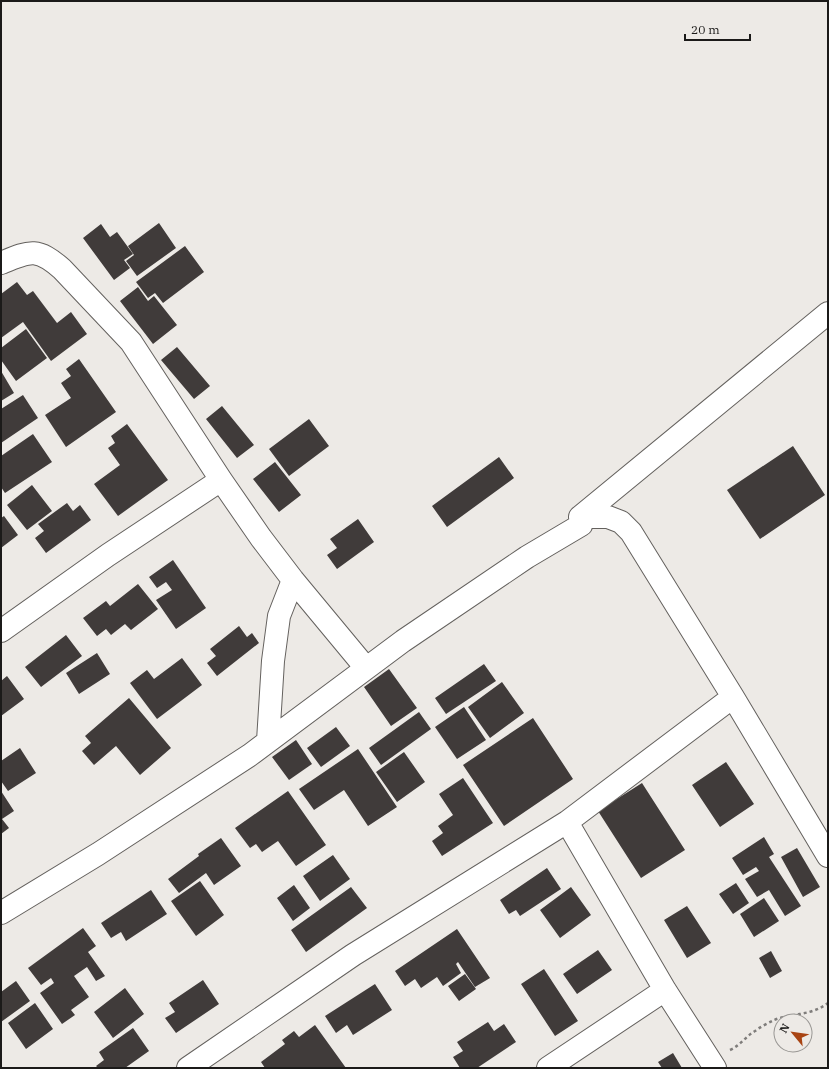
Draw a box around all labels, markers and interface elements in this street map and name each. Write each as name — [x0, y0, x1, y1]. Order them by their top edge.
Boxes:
scale bar — [685, 16, 750, 42]
text: 20 m — [691, 22, 720, 37]
north arrow — [773, 1013, 813, 1053]
text: N — [776, 1021, 793, 1035]

